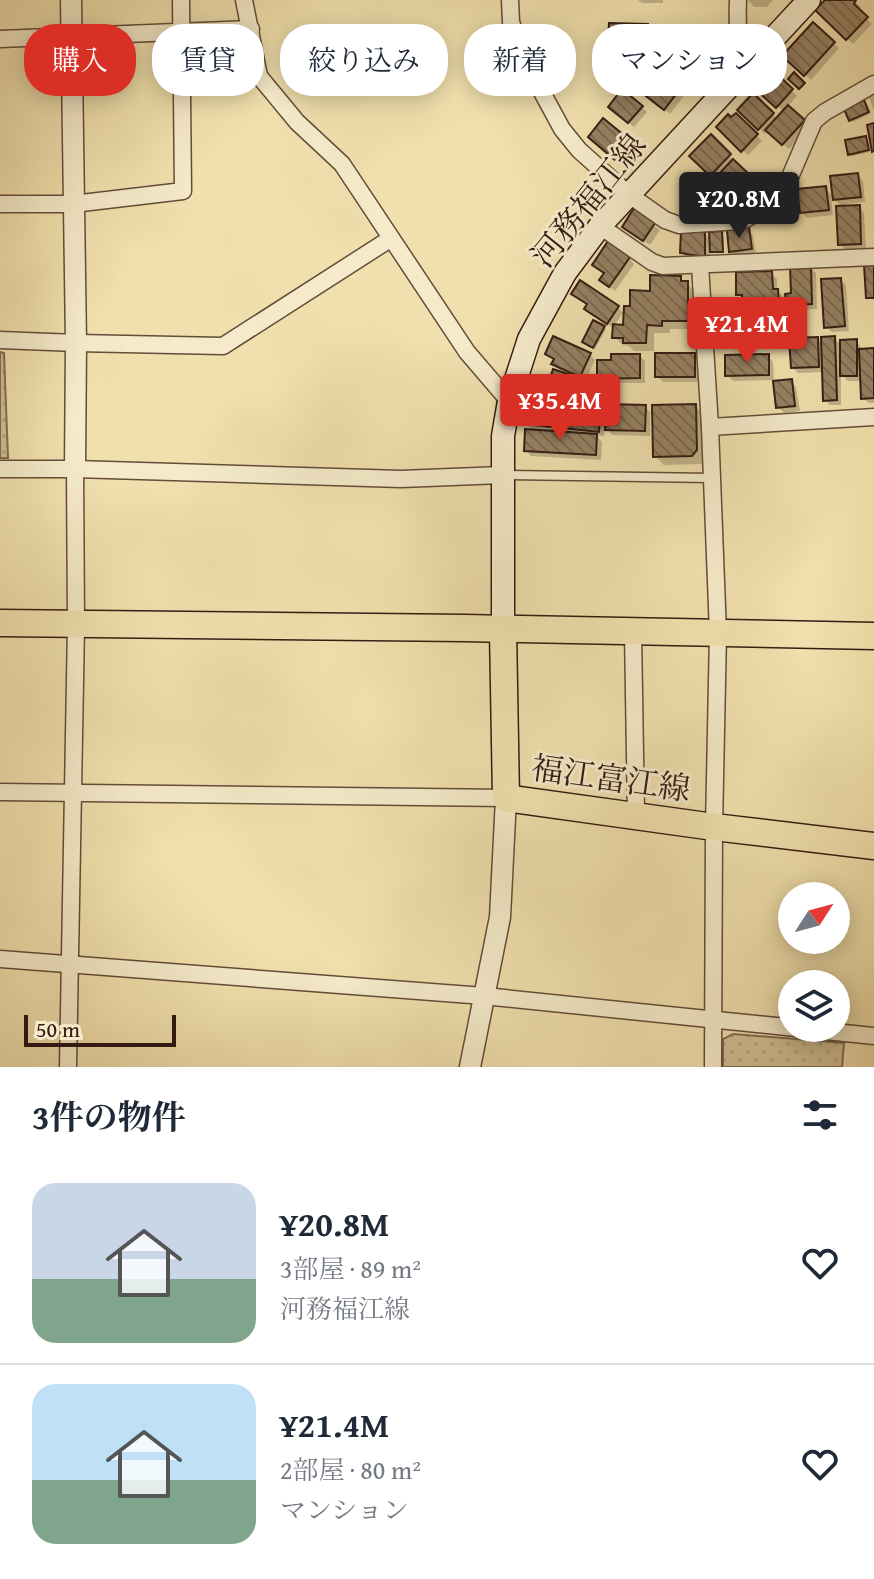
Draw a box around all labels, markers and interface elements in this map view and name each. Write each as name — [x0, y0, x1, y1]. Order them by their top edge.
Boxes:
chip: 購入 — [24, 24, 136, 96]
chip: 賃貸 — [152, 24, 264, 96]
chip: 絞り込み — [280, 24, 448, 96]
chip: 新着 — [464, 24, 576, 96]
chip: マンション — [592, 24, 787, 96]
street label: 河務福江線 — [519, 123, 657, 277]
pin: ¥20.8M — [674, 172, 804, 240]
text: ¥20.8M — [697, 178, 781, 217]
pin: ¥21.4M — [682, 297, 812, 365]
text: ¥21.4M — [705, 303, 789, 342]
pin: ¥35.4M — [495, 374, 625, 442]
text: ¥35.4M — [518, 380, 602, 419]
street label: 福江富江線 — [529, 744, 693, 812]
north arrow — [778, 882, 850, 954]
map controls — [778, 882, 850, 1042]
button: layers — [778, 970, 850, 1042]
scale bar — [24, 1011, 176, 1047]
text: 50 m — [36, 1013, 80, 1045]
text: 3件の物件 — [32, 1092, 186, 1141]
icon: filters — [798, 1093, 842, 1137]
text: ¥20.8M — [280, 1199, 389, 1248]
icon: home — [96, 1215, 192, 1311]
icon: heart — [798, 1241, 842, 1285]
text: 3部屋 · 89 m² — [280, 1249, 421, 1288]
text: 河務福江線 — [280, 1289, 410, 1328]
text: ¥21.4M — [280, 1400, 389, 1449]
icon: home — [96, 1416, 192, 1512]
icon: heart — [798, 1442, 842, 1486]
text: 2部屋 · 80 m² — [280, 1450, 421, 1489]
text: マンション — [280, 1490, 409, 1529]

